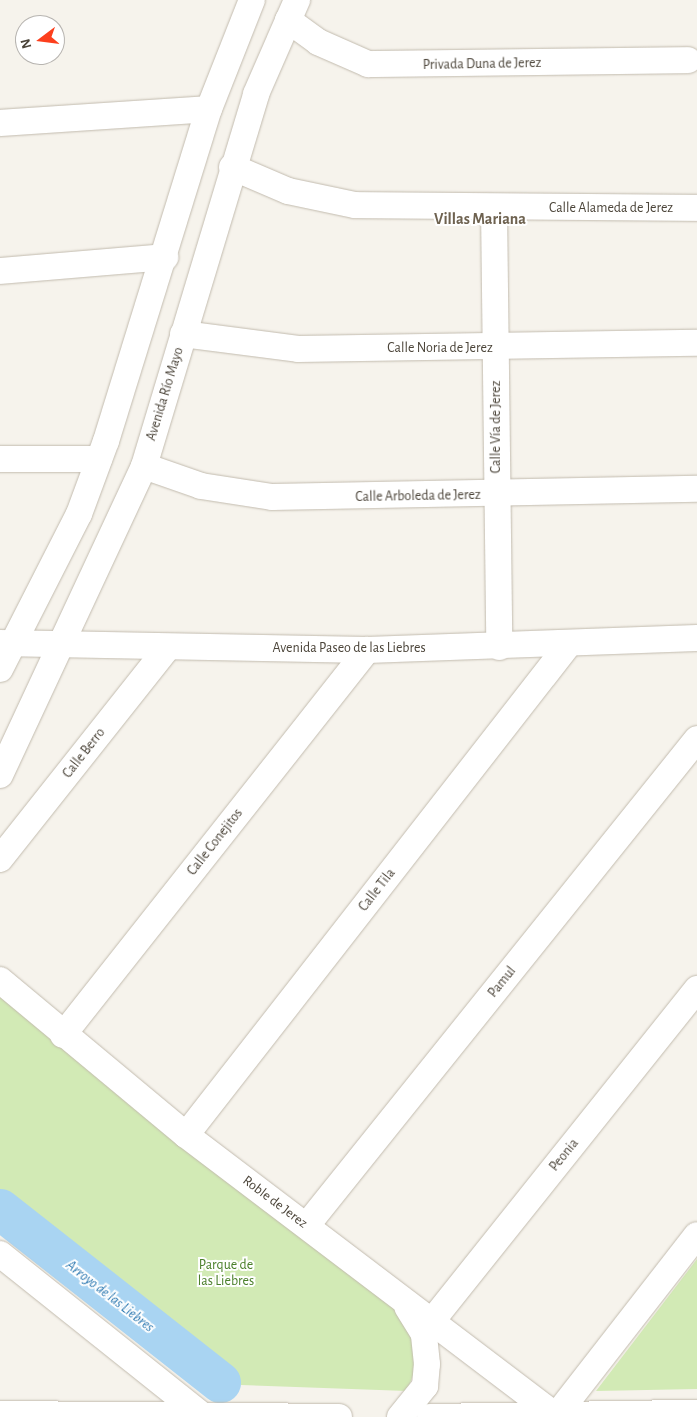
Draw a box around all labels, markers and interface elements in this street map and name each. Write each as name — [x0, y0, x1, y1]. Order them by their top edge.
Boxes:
north arrow — [15, 15, 65, 65]
text: N — [18, 37, 35, 50]
street label: Privada Duna de Jerez — [423, 55, 541, 73]
street label: Calle Alameda de Jerez — [549, 200, 673, 216]
district label: Villas Mariana — [434, 209, 526, 229]
street label: Calle Noria de Jerez — [387, 340, 493, 356]
street label: Avenida Río Mayo — [143, 345, 187, 443]
street label: Calle Vía de Jerez — [488, 381, 504, 473]
street label: Calle Arboleda de Jerez — [355, 487, 481, 505]
street label: Avenida Paseo de las Liebres — [272, 640, 426, 656]
street label: Calle Berro — [59, 725, 109, 781]
street label: Calle Conejitos — [184, 805, 246, 879]
street label: Calle Tila — [355, 865, 399, 915]
street label: Pamul — [484, 963, 520, 1001]
street label: Peonia — [546, 1135, 582, 1175]
street label: Roble de Jerez — [239, 1172, 311, 1232]
water label: Arroyo de las Liebres — [62, 1256, 158, 1336]
park label: Parque de las Liebres — [198, 1257, 254, 1290]

